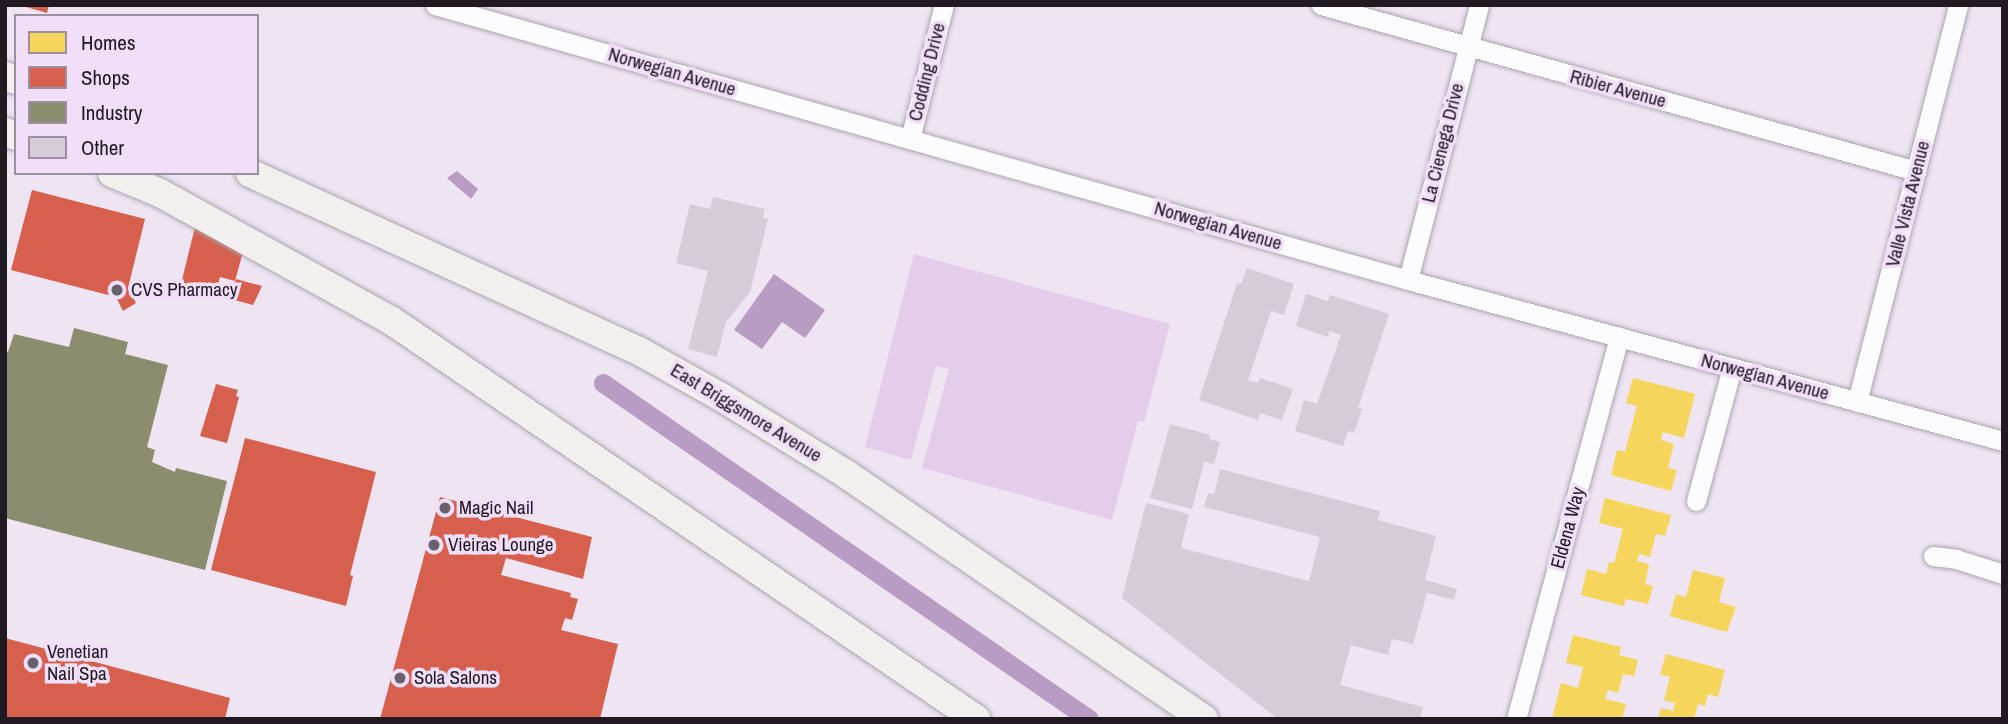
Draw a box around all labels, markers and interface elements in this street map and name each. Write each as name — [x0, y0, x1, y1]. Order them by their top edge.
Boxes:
legend — [14, 14, 259, 175]
street label: Codding Drive — [904, 21, 950, 123]
text: Homes — [81, 28, 136, 57]
street label: Norwegian Avenue — [605, 43, 739, 101]
text: Shops — [81, 63, 130, 92]
street label: Ribier Avenue — [1567, 65, 1669, 113]
street label: La Cienega Drive — [1417, 81, 1469, 205]
text: Industry — [81, 98, 142, 127]
text: Other — [81, 133, 124, 162]
street label: Valle Vista Avenue — [1881, 138, 1935, 270]
street label: Norwegian Avenue — [1151, 197, 1285, 255]
place label: CVS Pharmacy — [131, 279, 237, 301]
marker: CVS Pharmacy — [109, 282, 125, 298]
street label: Norwegian Avenue — [1698, 349, 1832, 405]
street label: East Briggsmore Avenue — [666, 359, 826, 467]
street label: Eldena Way — [1546, 485, 1590, 571]
place label: Magic Nail — [459, 497, 533, 519]
marker: Magic Nail — [437, 500, 453, 516]
place label: Vieiras Lounge — [448, 534, 553, 556]
marker: Vieiras Lounge — [426, 537, 442, 553]
place label: Venetian Nail Spa — [47, 641, 109, 685]
marker: Venetian Nail Spa — [25, 655, 41, 671]
place label: Sola Salons — [414, 667, 497, 689]
marker: Sola Salons — [392, 670, 408, 686]

